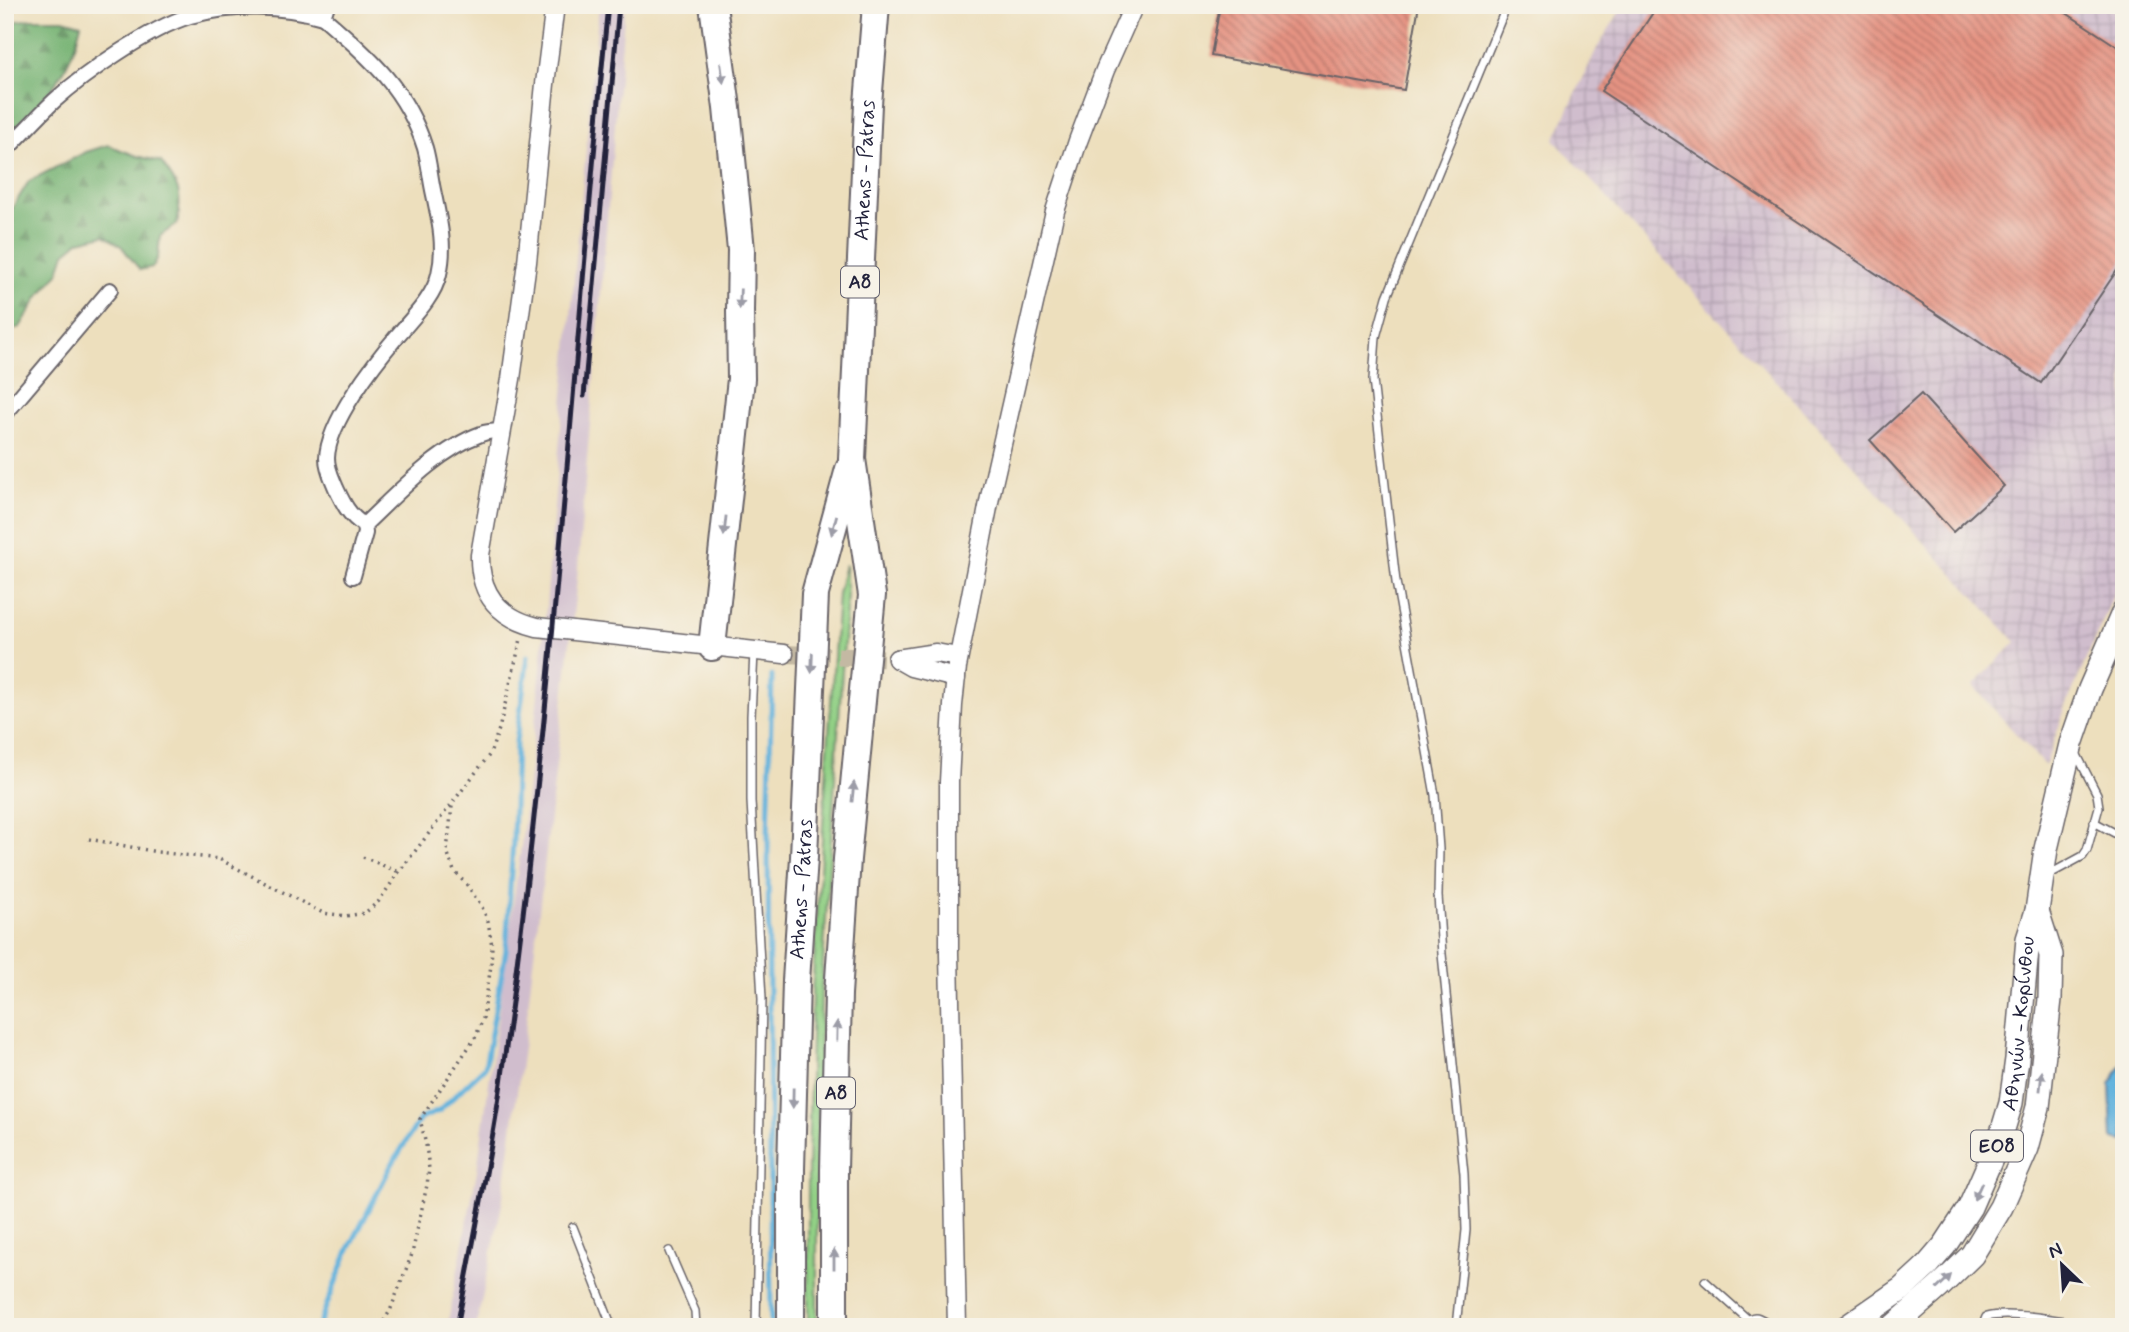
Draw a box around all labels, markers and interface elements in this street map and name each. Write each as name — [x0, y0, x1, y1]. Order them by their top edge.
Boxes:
one-way arrow — [717, 62, 728, 84]
street label: Athens - Patras — [848, 99, 882, 241]
road number: Α8 — [841, 266, 879, 298]
one-way arrow — [734, 289, 746, 311]
one-way arrow — [719, 515, 730, 537]
one-way arrow — [828, 515, 838, 536]
one-way arrow — [806, 652, 817, 674]
one-way arrow — [848, 780, 859, 802]
street label: Athens - Patras — [783, 818, 820, 960]
street label: Αθηνών - Κορίνθου — [1995, 935, 2042, 1114]
one-way arrow — [831, 1020, 843, 1042]
one-way arrow — [2035, 1070, 2046, 1092]
road number: Α8 — [817, 1078, 855, 1108]
one-way arrow — [787, 1087, 798, 1109]
road number: ΕΟ8 — [1971, 1130, 2023, 1162]
one-way arrow — [1972, 1181, 1984, 1201]
north arrow — [2028, 1230, 2098, 1300]
text: N — [2044, 1237, 2066, 1265]
one-way arrow — [828, 1247, 840, 1269]
one-way arrow — [1935, 1274, 1952, 1290]

